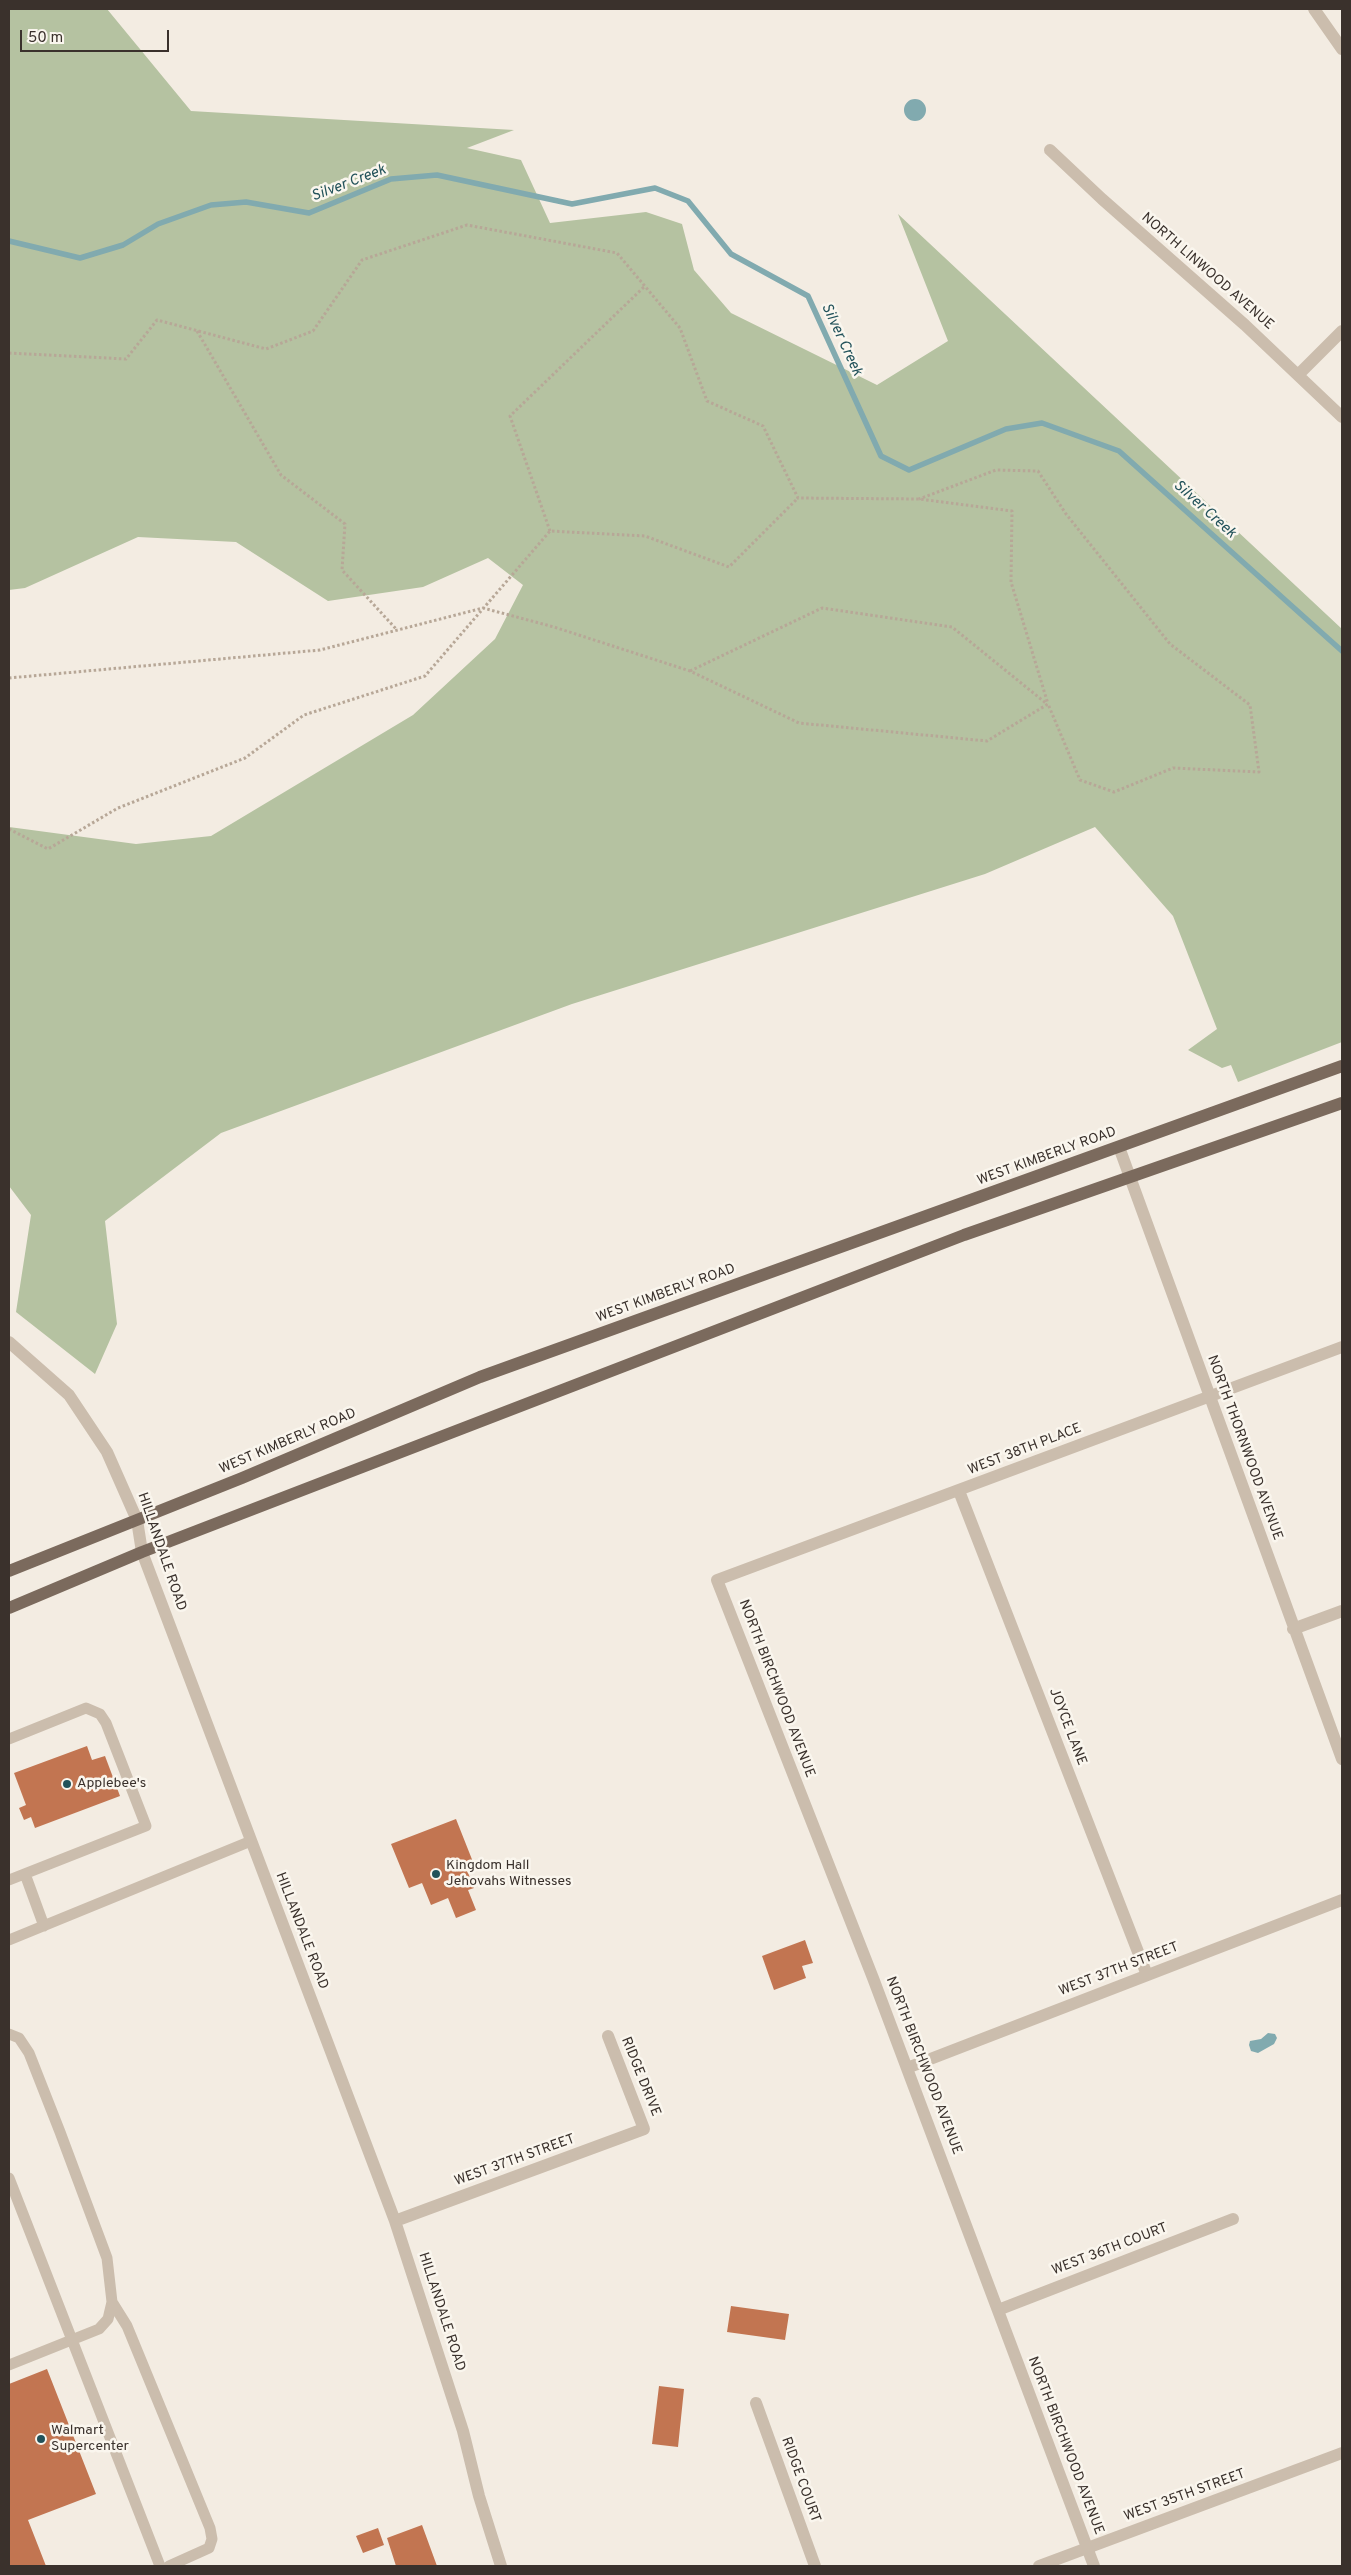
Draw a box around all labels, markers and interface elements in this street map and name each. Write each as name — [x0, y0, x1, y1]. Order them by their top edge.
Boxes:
scale bar — [22, 20, 171, 52]
text: 50 m — [28, 29, 63, 48]
water label: Silver Creek — [309, 162, 389, 206]
street label: NORTH LINWOOD AVENUE — [1137, 210, 1277, 334]
water label: Silver Creek — [816, 301, 866, 379]
water label: Silver Creek — [1169, 477, 1239, 543]
street label: WEST KIMBERLY ROAD — [975, 1124, 1119, 1190]
street label: WEST KIMBERLY ROAD — [594, 1261, 738, 1327]
street label: NORTH THORNWOOD AVENUE — [1203, 1353, 1285, 1543]
street label: WEST KIMBERLY ROAD — [217, 1406, 359, 1478]
street label: WEST 38TH PLACE — [966, 1421, 1084, 1479]
street label: HILLANDALE ROAD — [133, 1491, 189, 1613]
street label: NORTH BIRCHWOOD AVENUE — [734, 1598, 818, 1780]
street label: JOYCE LANE — [1045, 1686, 1089, 1768]
place label: Applebee's — [77, 1776, 146, 1792]
marker: Applebee's — [61, 1778, 73, 1790]
place label: Kingdom Hall Jehovahs Witnesses — [446, 1858, 571, 1890]
marker: Kingdom Hall Jehovahs Witnesses — [430, 1868, 442, 1880]
street label: HILLANDALE ROAD — [271, 1870, 331, 1992]
street label: WEST 37TH STREET — [1057, 1939, 1181, 2001]
street label: NORTH BIRCHWOOD AVENUE — [881, 1975, 965, 2157]
street label: RIDGE DRIVE — [616, 2035, 664, 2119]
street label: WEST 37TH STREET — [452, 2131, 578, 2191]
street label: WEST 36TH COURT — [1050, 2220, 1170, 2280]
street label: HILLANDALE ROAD — [414, 2250, 468, 2374]
street label: NORTH BIRCHWOOD AVENUE — [1023, 2355, 1107, 2537]
place label: Walmart Supercenter — [51, 2423, 129, 2456]
marker: Walmart Supercenter — [35, 2433, 47, 2445]
street label: RIDGE COURT — [777, 2435, 823, 2525]
street label: WEST 35TH STREET — [1122, 2466, 1248, 2526]

